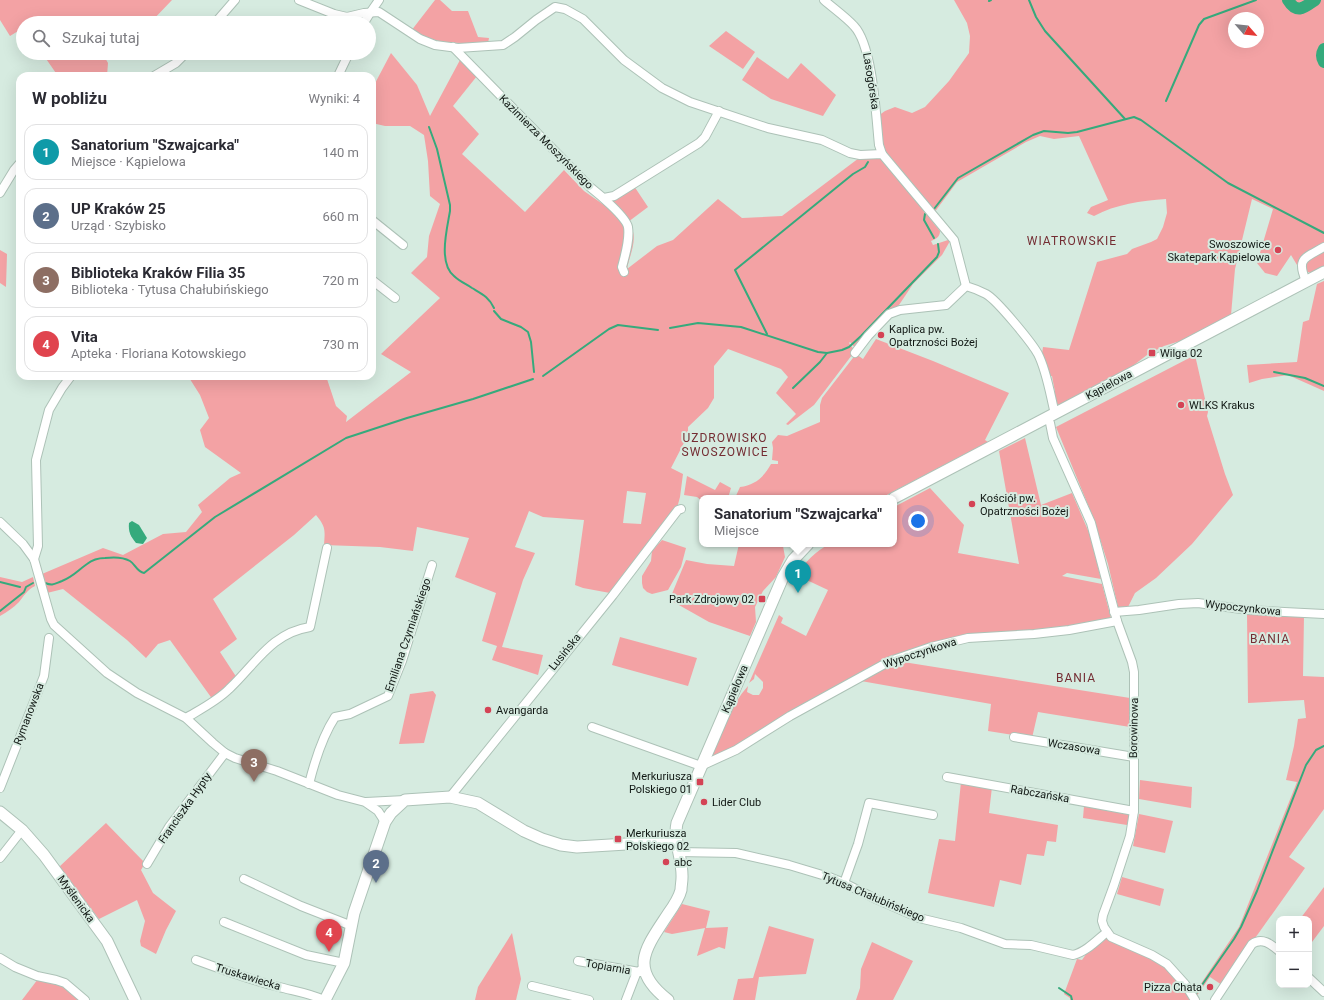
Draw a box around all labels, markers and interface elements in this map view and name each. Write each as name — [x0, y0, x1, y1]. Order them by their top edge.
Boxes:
north arrow — [1228, 12, 1264, 48]
search box — [16, 16, 376, 60]
icon: search — [30, 27, 52, 49]
text: Szukaj tutaj — [62, 29, 140, 47]
street label: Lasogórska — [860, 52, 882, 110]
text: W pobliżu — [32, 88, 107, 108]
text: Wyniki: 4 — [309, 91, 360, 106]
street label: Kazimierza Moszyńskiego — [496, 92, 596, 192]
text: Sanatorium "Szwajcarka" — [71, 136, 239, 154]
text: 1 — [42, 145, 50, 160]
text: 140 m — [322, 145, 359, 160]
text: Miejsce · Kąpielowa — [71, 154, 186, 169]
text: UP Kraków 25 — [71, 200, 166, 218]
text: 2 — [42, 209, 50, 224]
text: 660 m — [322, 209, 359, 224]
text: Urząd · Szybisko — [71, 218, 166, 233]
district label: WIATROWSKIE — [1027, 234, 1117, 248]
place label: Swoszowice Skatepark Kąpielowa — [1168, 238, 1270, 264]
marker: Swoszowice Skatepark Kąpielowa — [1273, 245, 1283, 255]
text: Biblioteka Kraków Filia 35 — [71, 264, 245, 282]
text: 3 — [42, 273, 50, 288]
text: 720 m — [322, 273, 359, 288]
text: Biblioteka · Tytusa Chałubińskiego — [71, 282, 269, 297]
place label: Kaplica pw. Opatrzności Bożej — [889, 323, 978, 349]
text: Vita — [71, 328, 98, 346]
marker: Kaplica pw. Opatrzności Bożej — [876, 330, 886, 340]
text: 4 — [42, 337, 50, 352]
text: 730 m — [322, 337, 359, 352]
text: Apteka · Floriana Kotowskiego — [71, 346, 246, 361]
place label: Wilga 02 — [1160, 347, 1202, 360]
marker: Wilga 02 — [1147, 348, 1157, 358]
street label: Kąpielowa — [1084, 367, 1134, 403]
place label: WLKS Krakus — [1189, 399, 1255, 412]
marker: WLKS Krakus — [1176, 400, 1186, 410]
district label: UZDROWISKO SWOSZOWICE — [682, 431, 769, 459]
place label: Kościół pw. Opatrzności Bożej — [980, 492, 1069, 518]
popup — [699, 495, 897, 547]
marker: Kościół pw. Opatrzności Bożej — [967, 499, 977, 509]
text: Sanatorium "Szwajcarka" — [714, 505, 882, 523]
your location — [908, 511, 928, 531]
text: Miejsce — [714, 523, 759, 538]
pin: 1 — [785, 560, 811, 593]
street label: Emiliana Czyrniańskiego — [382, 576, 434, 694]
place label: Park Zdrojowy 02 — [669, 593, 754, 606]
marker: Park Zdrojowy 02 — [757, 594, 767, 604]
street label: Wypoczynkowa — [1205, 598, 1281, 618]
street label: Lusińska — [546, 631, 584, 673]
district label: BANIA — [1250, 632, 1290, 646]
street label: Wypoczynkowa — [882, 635, 958, 671]
street label: Kąpielowa — [719, 663, 751, 715]
district label: BANIA — [1056, 671, 1096, 685]
street label: Rymanowska — [11, 681, 47, 747]
street label: Borowinowa — [1127, 698, 1141, 758]
place label: Avangarda — [496, 704, 548, 717]
marker: Avangarda — [483, 705, 493, 715]
street label: Wczasowa — [1047, 736, 1101, 758]
pin: 3 — [241, 749, 267, 782]
street label: Franciszka Hypty — [156, 769, 215, 846]
place label: Merkuriusza Polskiego 01 — [629, 770, 692, 796]
marker: Merkuriusza Polskiego 01 — [695, 777, 705, 787]
street label: Rabczańska — [1010, 782, 1070, 806]
place label: Lider Club — [712, 796, 761, 809]
marker: Lider Club — [699, 797, 709, 807]
place label: Merkuriusza Polskiego 02 — [626, 827, 689, 853]
marker: Merkuriusza Polskiego 02 — [613, 834, 623, 844]
pin: 2 — [363, 850, 389, 883]
place label: abc — [674, 856, 692, 869]
marker: abc — [661, 857, 671, 867]
street label: Tytusa Chałubińskiego — [819, 869, 927, 925]
street label: Myślenicka — [55, 873, 97, 925]
map controls — [1276, 916, 1312, 988]
button: + — [1276, 916, 1312, 952]
pin: 4 — [316, 919, 342, 952]
button: − — [1276, 952, 1312, 988]
street label: Topiarnia — [584, 957, 632, 977]
street label: Truskawiecka — [214, 961, 282, 993]
place label: Pizza Chata — [1144, 981, 1202, 994]
marker: Pizza Chata — [1205, 982, 1215, 992]

